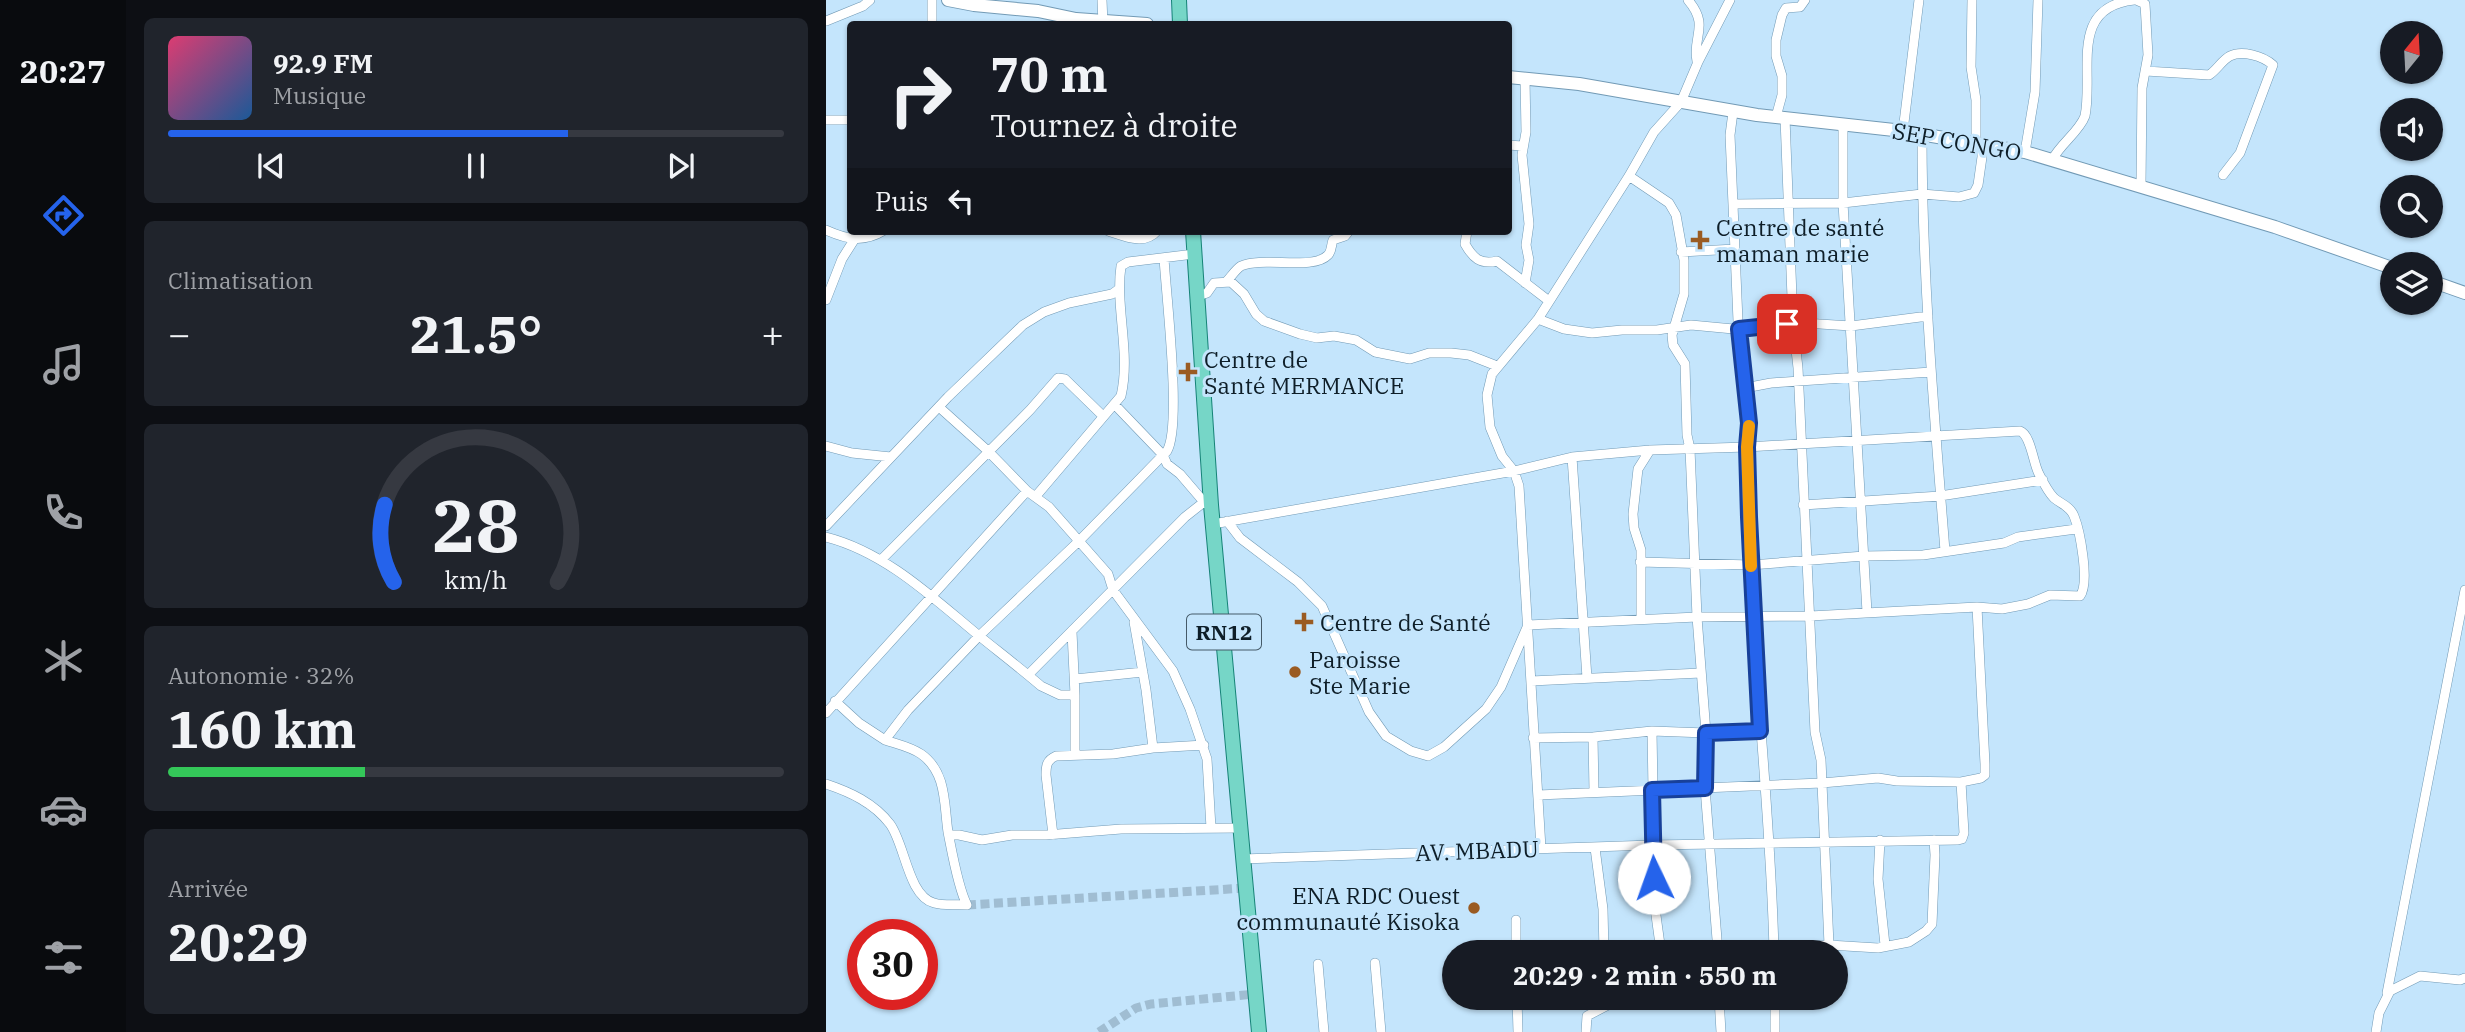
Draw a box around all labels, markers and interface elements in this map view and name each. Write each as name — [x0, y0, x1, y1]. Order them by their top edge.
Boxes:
north arrow — [2380, 21, 2443, 84]
map controls — [2380, 21, 2443, 315]
text: 70 m — [990, 42, 1108, 105]
text: 92.9 FM — [273, 46, 373, 80]
icon: right — [875, 49, 966, 140]
text: 20:27 — [20, 50, 106, 92]
text: Musique — [273, 80, 366, 110]
button: sound — [2380, 98, 2443, 161]
text: Tournez à droite — [990, 104, 1238, 146]
street label: SEP CONGO — [1890, 115, 2024, 167]
icon: previous — [252, 147, 290, 185]
icon: pause — [457, 147, 495, 185]
icon: next — [662, 147, 700, 185]
button: search — [2380, 175, 2443, 238]
icon: left — [942, 182, 980, 220]
text: Puis — [875, 184, 928, 218]
icon: directions — [39, 191, 88, 240]
place label: Centre de santé maman marie — [1716, 212, 1884, 268]
marker: Centre de santé maman marie — [1690, 230, 1710, 250]
button: layers — [2380, 252, 2443, 315]
text: Climatisation — [168, 265, 313, 295]
pin — [1757, 294, 1817, 354]
text: 21.5° — [410, 300, 542, 367]
icon: arrive — [1768, 305, 1806, 343]
text: − — [168, 309, 191, 358]
text: + — [761, 309, 784, 358]
icon: music — [39, 340, 88, 389]
place label: Centre de Santé MERMANCE — [1204, 344, 1404, 400]
marker: Centre de Santé MERMANCE — [1178, 362, 1198, 382]
text: 28 — [432, 477, 520, 572]
icon: phone — [39, 488, 88, 537]
text: km/h — [444, 563, 508, 596]
place label: Centre de Santé — [1320, 607, 1491, 637]
marker: Centre de Santé — [1294, 612, 1314, 632]
road number: RN12 — [1187, 614, 1261, 650]
icon: climate — [39, 636, 88, 685]
place label: Paroisse Ste Marie — [1309, 644, 1411, 700]
text: Autonomie · 32% — [168, 660, 355, 690]
marker: Paroisse Ste Marie — [1287, 664, 1303, 680]
text: 160 km — [168, 695, 357, 762]
icon: car — [39, 785, 88, 834]
street label: AV. MBADU — [1415, 833, 1539, 867]
position arrow — [1617, 841, 1691, 915]
text: Arrivée — [168, 873, 248, 903]
place label: ENA RDC Ouest communauté Kisoka — [1236, 880, 1460, 936]
marker: ENA RDC Ouest communauté Kisoka — [1466, 900, 1482, 916]
text: 20:29 — [168, 908, 309, 975]
speed limit sign: 30 — [847, 919, 938, 1010]
icon: filters — [39, 933, 88, 982]
text: 20:29 · 2 min · 550 m — [1513, 958, 1777, 992]

